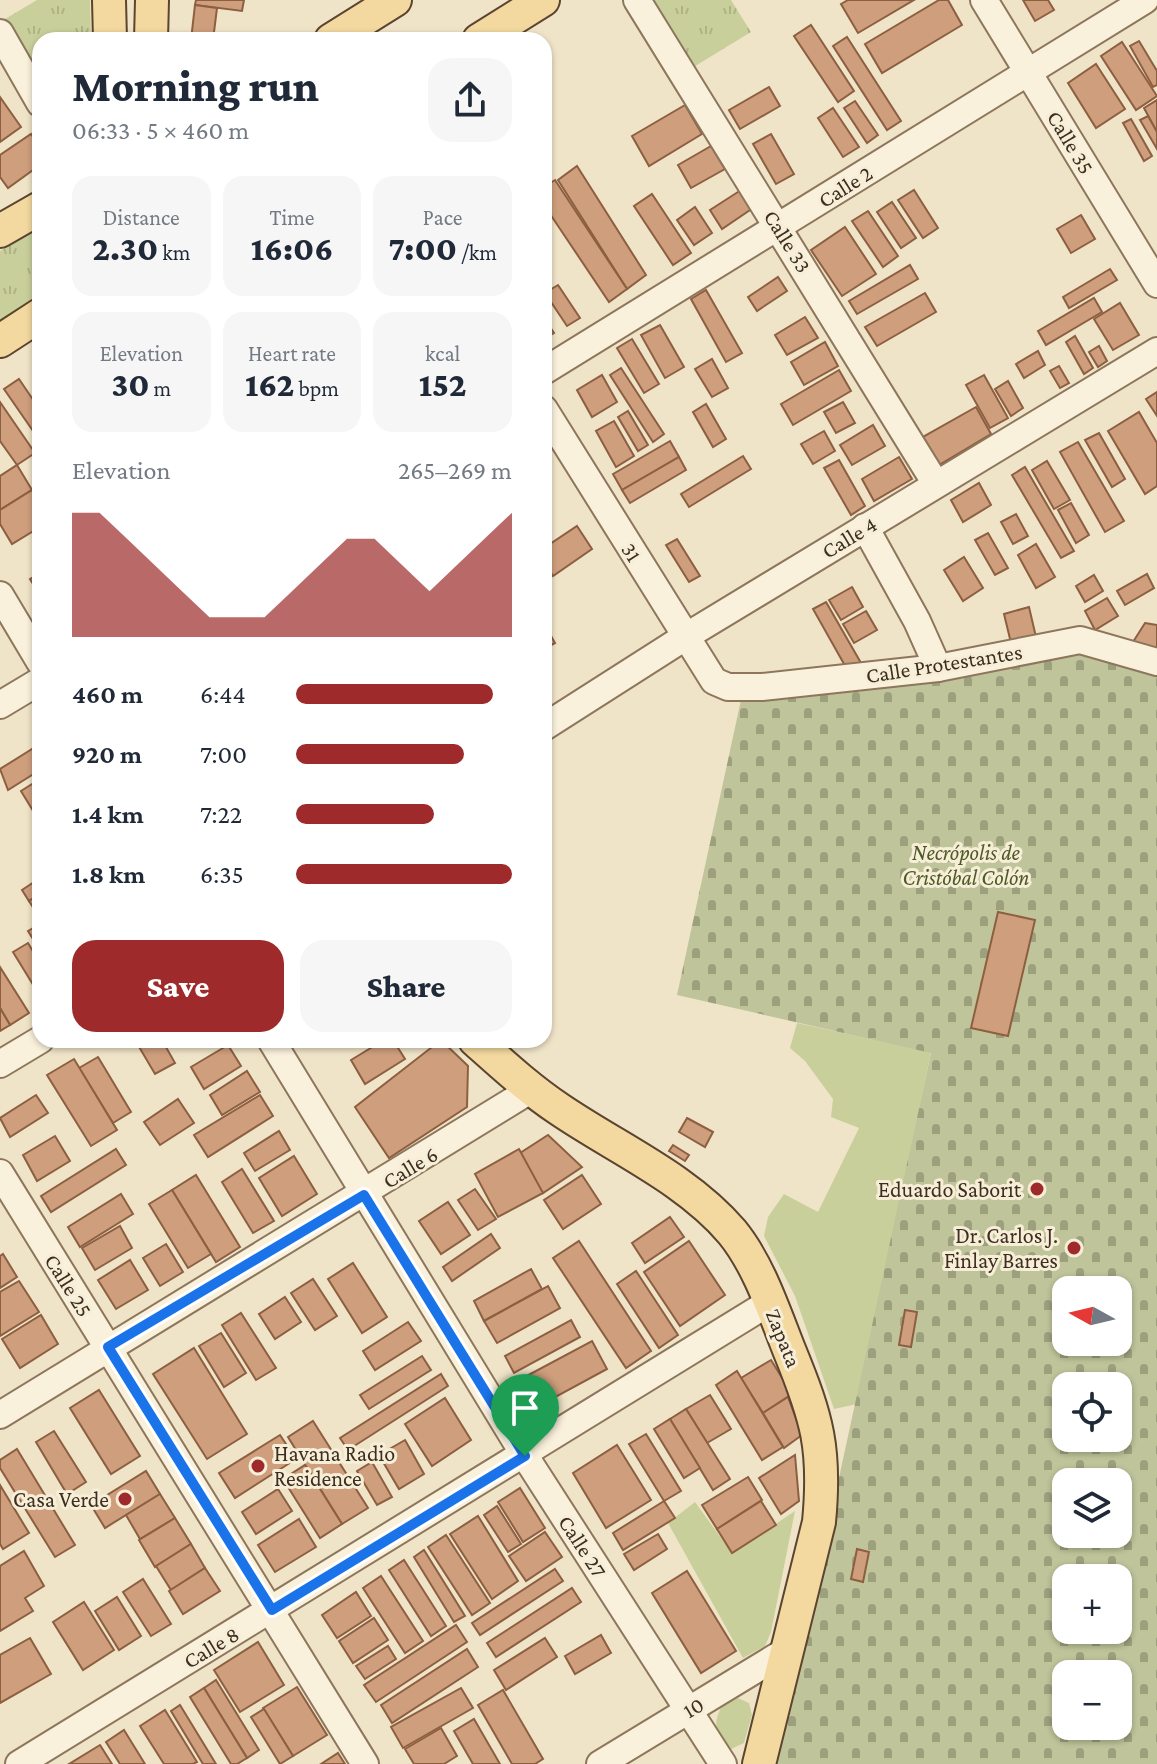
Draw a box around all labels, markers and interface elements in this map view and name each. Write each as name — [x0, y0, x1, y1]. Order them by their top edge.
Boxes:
button: share — [428, 58, 512, 142]
text: Morning run — [72, 62, 319, 110]
street label: Calle 35 — [1042, 106, 1099, 178]
text: 06:33 · 5 × 460 m — [72, 116, 249, 145]
street label: Calle 2 — [814, 160, 877, 213]
text: Distance — [103, 205, 180, 230]
text: Time — [269, 205, 315, 230]
text: Pace — [423, 205, 462, 230]
street label: Calle 33 — [759, 205, 817, 277]
text: 2.30 — [92, 230, 158, 267]
text: 16:06 — [251, 230, 333, 267]
text: 7:00 — [388, 230, 457, 267]
text: km — [158, 240, 190, 265]
text: /km — [457, 240, 497, 265]
text: Elevation — [100, 341, 183, 366]
text: Heart rate — [248, 341, 336, 366]
text: kcal — [425, 341, 460, 366]
text: 30 — [111, 366, 149, 403]
text: 162 — [245, 366, 294, 403]
text: 152 — [419, 366, 467, 403]
text: m — [149, 376, 171, 401]
text: bpm — [294, 376, 339, 401]
text: Elevation — [72, 456, 170, 485]
text: 265–269 m — [398, 456, 512, 485]
street label: Calle 4 — [817, 511, 881, 564]
street label: 31 — [616, 538, 647, 566]
street label: Calle Protestantes — [864, 639, 1024, 688]
text: 460 m — [72, 680, 143, 709]
text: 6:44 — [200, 680, 246, 709]
text: 920 m — [72, 740, 142, 769]
text: 7:00 — [200, 740, 247, 769]
text: 1.4 km — [72, 800, 144, 829]
text: 7:22 — [200, 800, 242, 829]
park label: Necrópolis de Cristóbal Colón — [903, 840, 1030, 890]
text: 1.8 km — [72, 860, 145, 889]
text: 6:35 — [200, 860, 244, 889]
button: Save — [72, 940, 284, 1032]
button: Share — [300, 940, 512, 1032]
street label: Calle 6 — [378, 1141, 442, 1193]
place label: Eduardo Saborit — [878, 1177, 1022, 1202]
marker: Eduardo Saborit — [1028, 1180, 1046, 1198]
place label: Dr. Carlos J. Finlay Barres — [944, 1223, 1058, 1273]
marker: Dr. Carlos J. Finlay Barres — [1065, 1239, 1083, 1257]
street label: Calle 25 — [40, 1249, 98, 1321]
north arrow — [1052, 1276, 1132, 1356]
map controls — [1052, 1276, 1132, 1740]
street label: Zapata — [761, 1305, 806, 1371]
button: locate — [1052, 1372, 1132, 1452]
pin — [491, 1374, 559, 1456]
icon: arrive — [503, 1386, 547, 1430]
place label: Havana Radio Residence — [274, 1441, 395, 1491]
marker: Havana Radio Residence — [249, 1457, 267, 1475]
button: layers — [1052, 1468, 1132, 1548]
place label: Casa Verde — [13, 1487, 109, 1512]
marker: Casa Verde — [116, 1490, 134, 1508]
street label: Calle 27 — [553, 1511, 612, 1582]
button: + — [1052, 1564, 1132, 1644]
street label: Calle 8 — [179, 1621, 244, 1674]
button: − — [1052, 1660, 1132, 1740]
street label: 10 — [678, 1692, 708, 1723]

